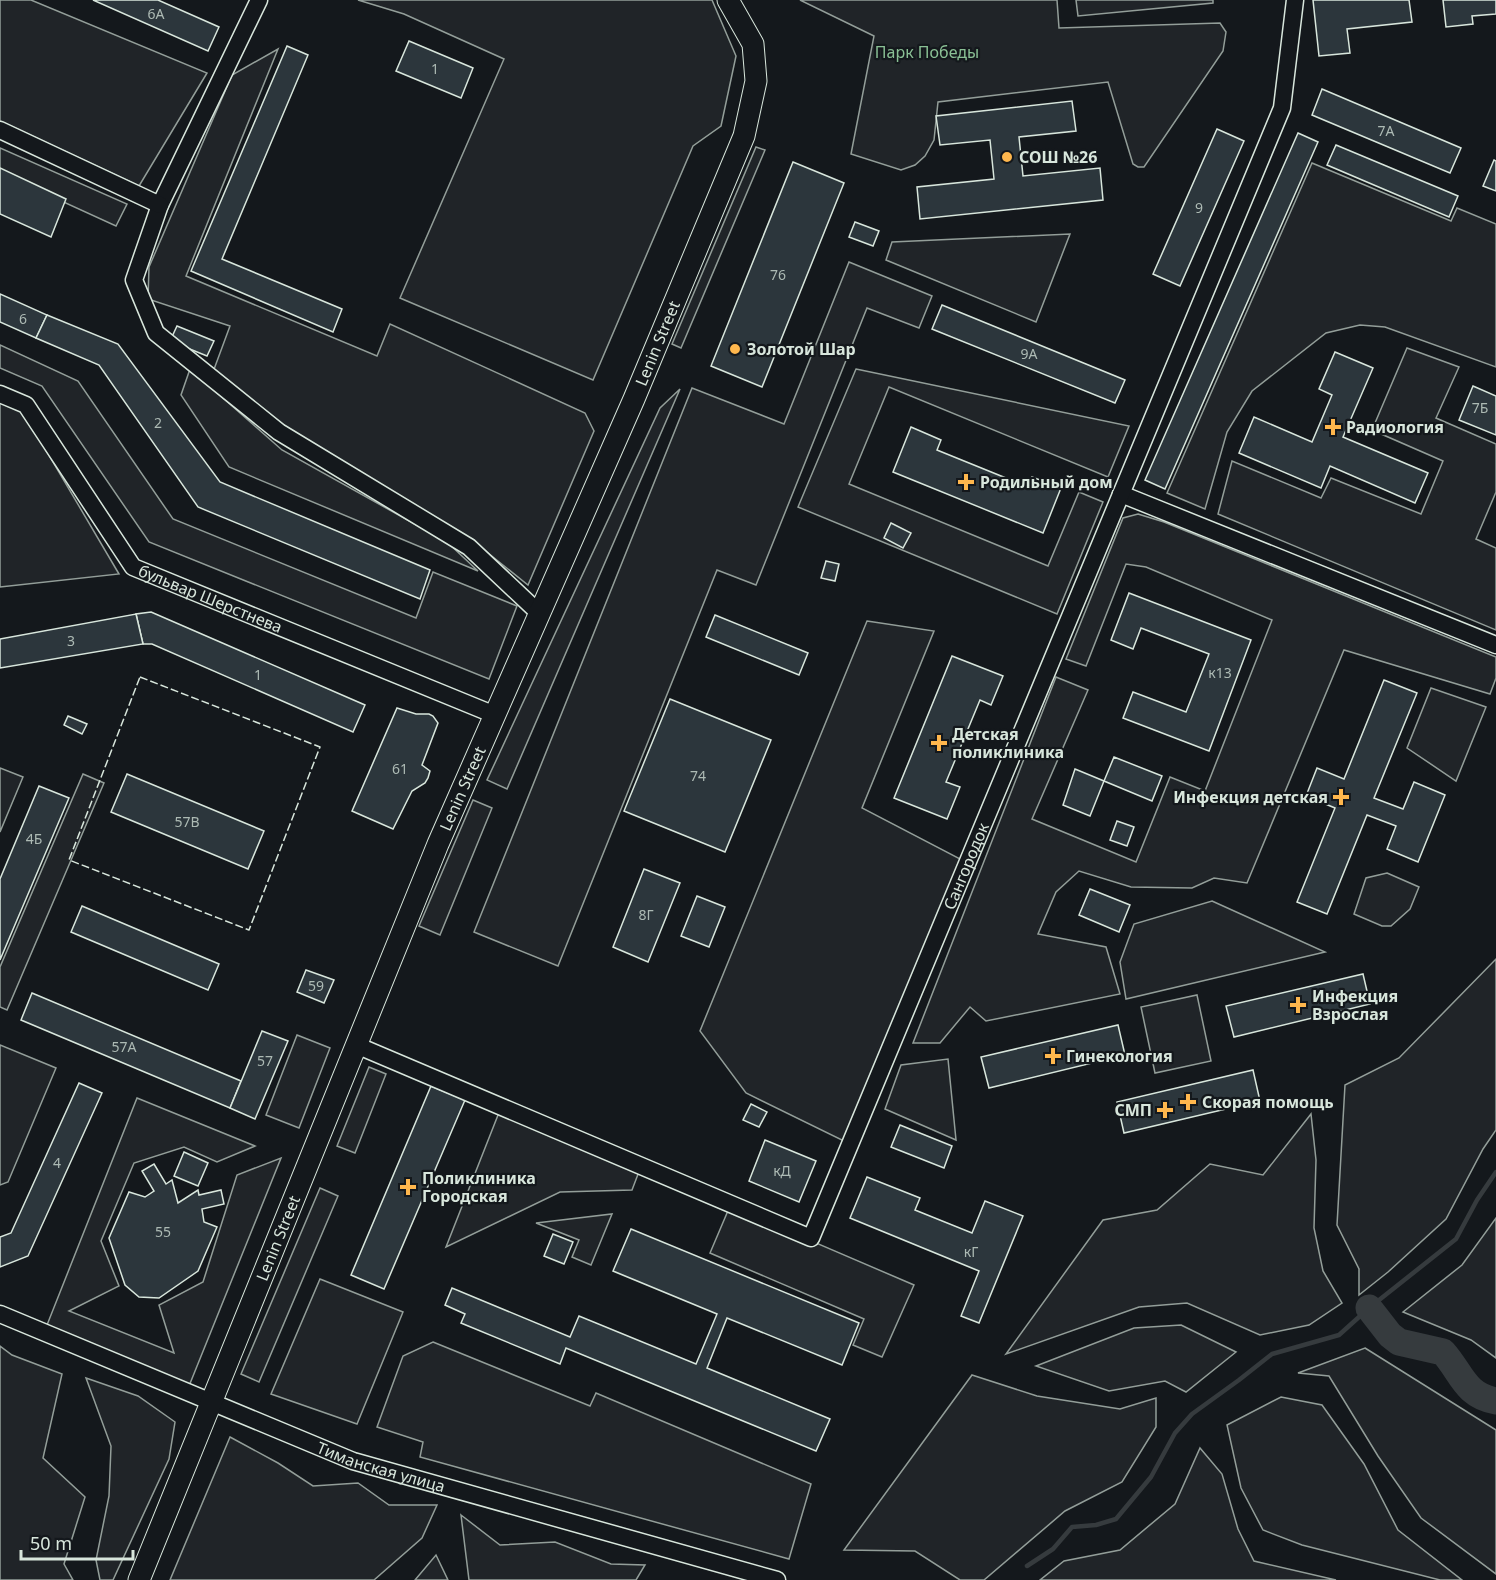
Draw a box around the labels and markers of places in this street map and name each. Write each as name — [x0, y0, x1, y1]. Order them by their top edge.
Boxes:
place label: СОШ №26 — [1019, 146, 1097, 168]
marker: СОШ №26 — [1000, 150, 1014, 164]
place label: Золотой Шар — [747, 338, 856, 360]
marker: Золотой Шар — [728, 342, 742, 356]
place label: Радиология — [1346, 416, 1444, 438]
marker: Радиология — [1324, 418, 1342, 436]
place label: Родильный дом — [980, 471, 1113, 493]
marker: Родильный дом — [957, 473, 975, 491]
place label: Детская поликлиника — [952, 723, 1064, 763]
marker: Детская поликлиника — [930, 734, 948, 752]
place label: Инфекция детская — [1173, 786, 1328, 808]
marker: Инфекция детская — [1332, 788, 1350, 806]
place label: Инфекция Взрослая — [1312, 985, 1398, 1025]
marker: Инфекция Взрослая — [1289, 996, 1307, 1014]
place label: Гинекология — [1066, 1045, 1173, 1067]
marker: Гинекология — [1044, 1047, 1062, 1065]
place label: Скорая помощь — [1202, 1091, 1334, 1113]
marker: Скорая помощь — [1179, 1093, 1197, 1111]
place label: СМП — [1114, 1099, 1152, 1121]
marker: СМП — [1156, 1101, 1174, 1119]
place label: Поликлиника Городская — [422, 1167, 536, 1207]
marker: Поликлиника Городская — [399, 1178, 417, 1196]

